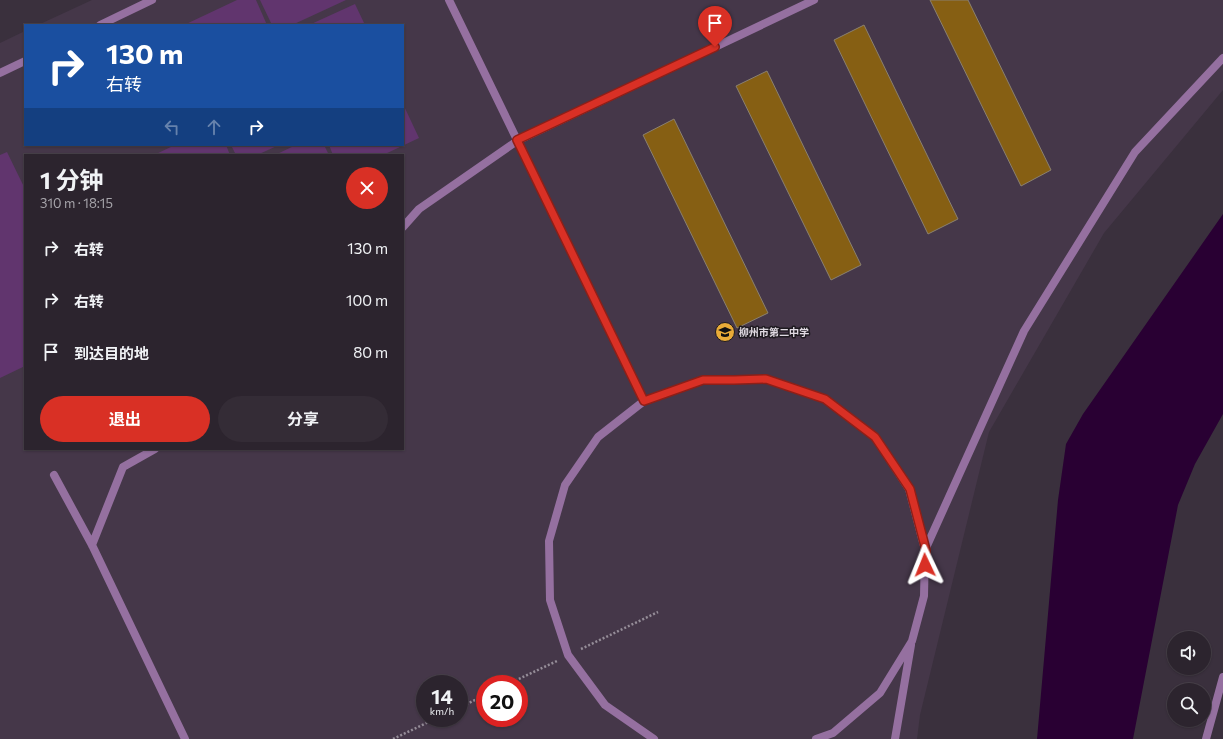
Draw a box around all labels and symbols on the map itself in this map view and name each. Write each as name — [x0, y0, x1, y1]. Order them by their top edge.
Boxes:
pin — [698, 6, 732, 47]
school or university icon: 柳州市第二中学 — [714, 321, 736, 343]
place label: 柳州市第二中学 — [738, 326, 809, 338]
position arrow — [904, 544, 946, 586]
speed limit sign: 20 — [476, 675, 528, 727]

